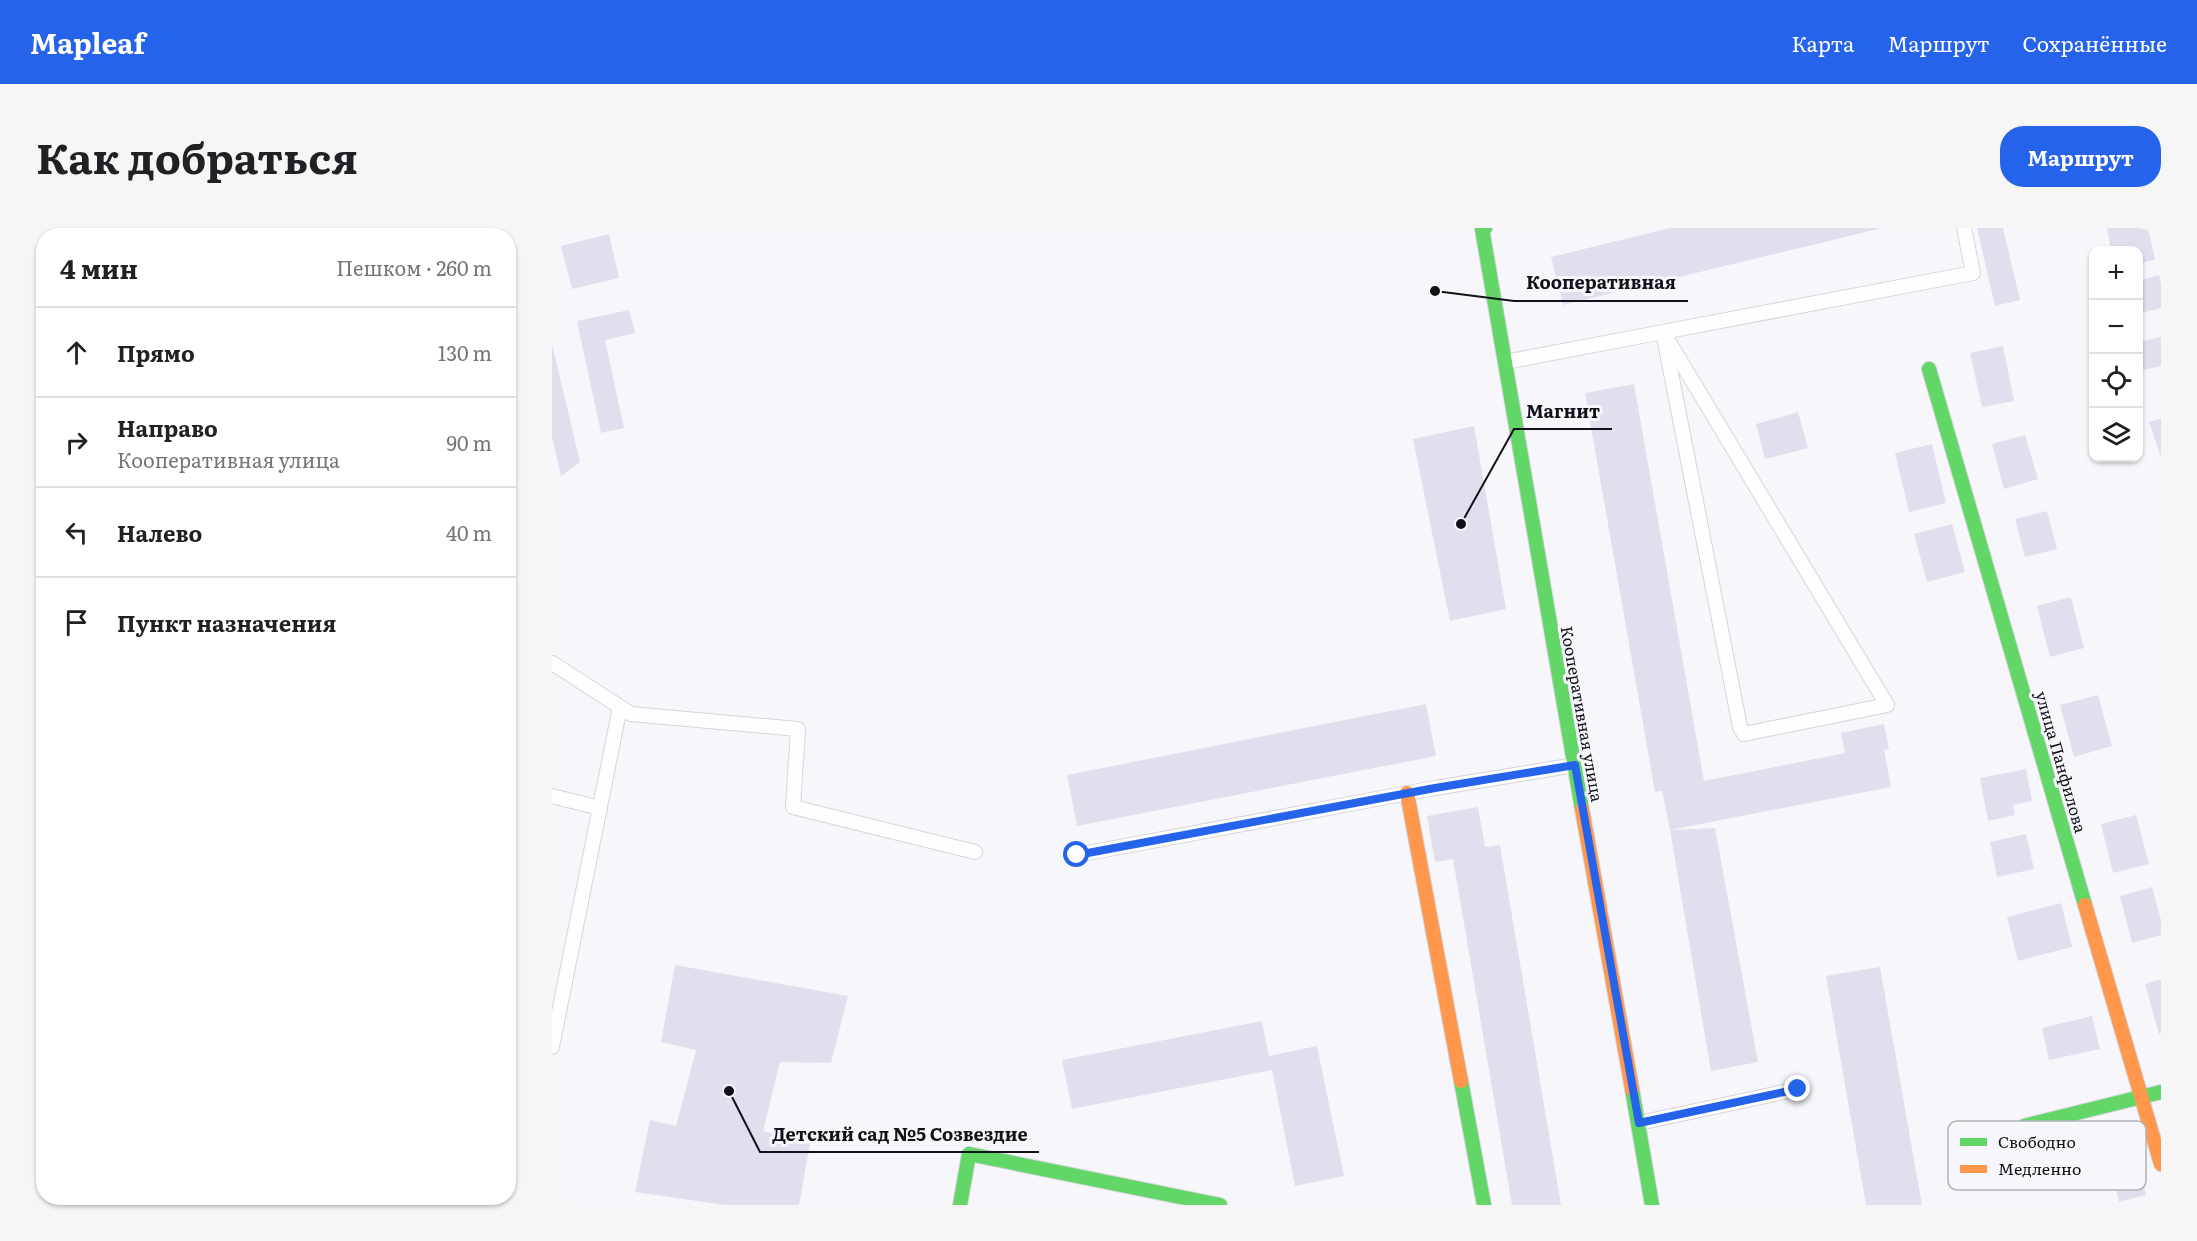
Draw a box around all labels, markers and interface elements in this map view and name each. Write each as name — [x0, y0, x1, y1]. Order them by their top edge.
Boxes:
text: Mapleaf — [30, 21, 145, 63]
text: Карта — [1791, 27, 1854, 58]
text: Маршрут — [1887, 27, 1989, 58]
text: Сохранённые — [2022, 27, 2167, 58]
text: Как добраться — [36, 125, 358, 187]
button: Маршрут — [2000, 126, 2161, 187]
map controls — [2089, 246, 2143, 462]
button: + — [2089, 246, 2143, 300]
text: 4 мин — [60, 248, 138, 287]
text: Пешком · 260 m — [336, 252, 492, 282]
callout: Кооперативная — [1514, 265, 1688, 301]
text: Кооперативная — [1526, 268, 1676, 295]
button: − — [2089, 300, 2143, 354]
icon: ahead — [60, 336, 93, 369]
text: Прямо — [117, 336, 195, 369]
text: 130 m — [438, 337, 492, 367]
button: locate — [2089, 354, 2143, 408]
callout: Магнит — [1514, 393, 1612, 429]
text: Магнит — [1526, 397, 1600, 424]
button: layers — [2089, 408, 2143, 462]
text: Направо — [117, 411, 218, 444]
icon: right — [60, 426, 93, 459]
text: 90 m — [447, 427, 492, 457]
text: Кооперативная улица — [117, 444, 340, 474]
icon: left — [60, 516, 93, 549]
text: Налево — [117, 516, 202, 549]
text: 40 m — [446, 517, 492, 547]
icon: arrive — [60, 606, 93, 639]
text: Пункт назначения — [117, 606, 336, 639]
street label: Кооперативная улица — [1556, 624, 1610, 804]
street label: улица Панфилова — [2030, 688, 2094, 836]
route start — [1063, 841, 1089, 867]
route end — [1784, 1075, 1810, 1101]
callout: Детский сад №5 Созвездие — [760, 1116, 1039, 1152]
text: Детский сад №5 Созвездие — [772, 1120, 1028, 1147]
legend — [1948, 1121, 2146, 1190]
text: Свободно — [1998, 1129, 2076, 1153]
text: Медленно — [1998, 1156, 2081, 1180]

